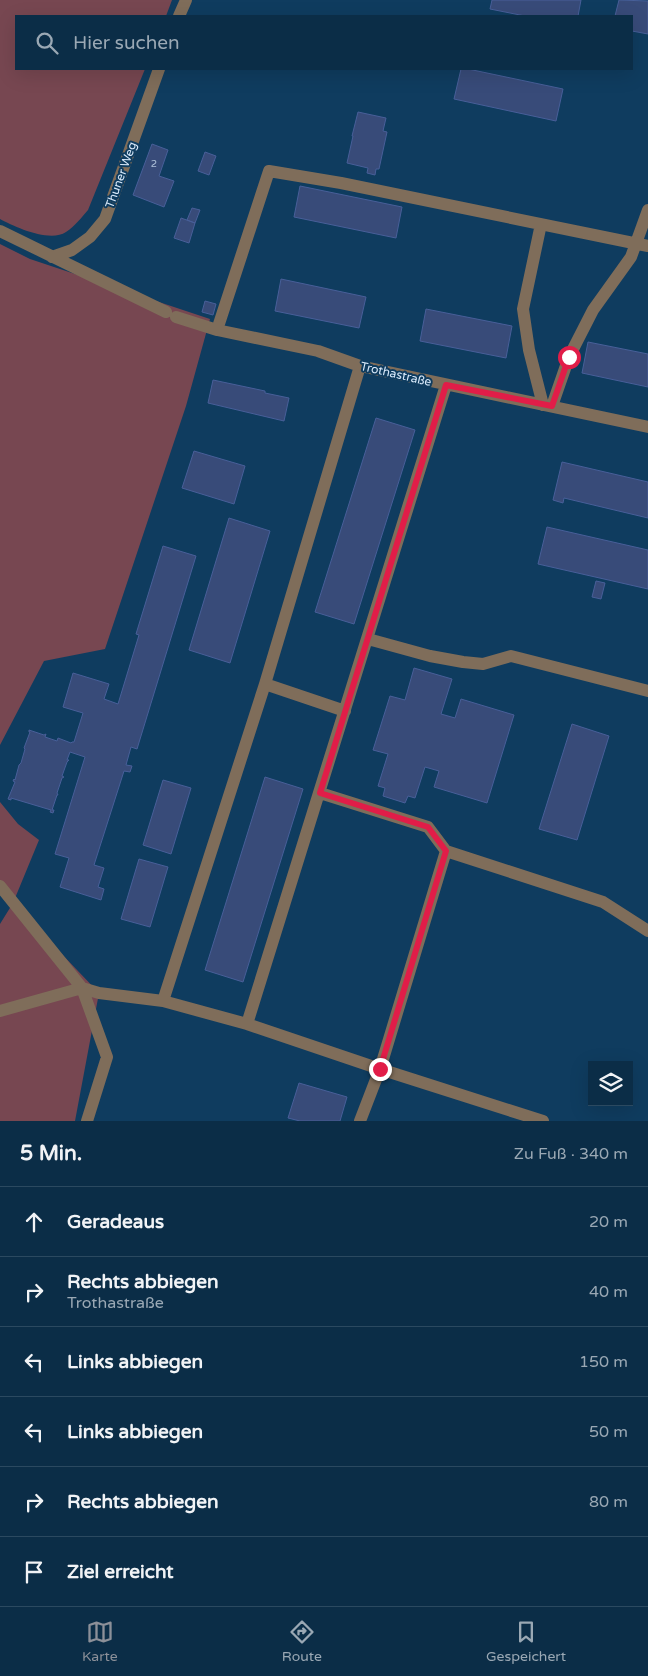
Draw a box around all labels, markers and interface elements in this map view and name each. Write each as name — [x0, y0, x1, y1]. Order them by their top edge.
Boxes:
search box — [15, 15, 633, 70]
icon: search — [33, 29, 61, 57]
text: Hier suchen — [73, 32, 180, 54]
street label: Thuner Weg — [103, 140, 139, 210]
house number: 2 — [151, 158, 157, 170]
route start — [558, 346, 581, 369]
street label: Trothastraße — [359, 359, 433, 389]
route end — [369, 1058, 392, 1081]
map controls — [588, 1061, 633, 1106]
button: layers — [588, 1061, 633, 1106]
text: 5 Min. — [20, 1141, 82, 1166]
text: Zu Fuß · 340 m — [514, 1144, 628, 1164]
icon: ahead — [20, 1208, 48, 1236]
text: Geradeaus — [67, 1211, 164, 1233]
text: 20 m — [589, 1212, 628, 1232]
text: Rechts abbiegen — [67, 1271, 219, 1293]
icon: right — [20, 1278, 48, 1306]
text: 40 m — [589, 1282, 628, 1302]
text: Trothastraße — [67, 1293, 164, 1313]
icon: left — [20, 1348, 48, 1376]
text: Links abbiegen — [67, 1351, 203, 1373]
text: 150 m — [579, 1352, 628, 1372]
icon: left — [20, 1418, 48, 1446]
text: Links abbiegen — [67, 1421, 203, 1443]
text: 50 m — [589, 1422, 628, 1442]
icon: right — [20, 1488, 48, 1516]
text: Rechts abbiegen — [67, 1491, 219, 1513]
text: 80 m — [589, 1492, 628, 1512]
icon: arrive — [20, 1558, 48, 1586]
text: Ziel erreicht — [67, 1561, 174, 1583]
tab: Karte — [82, 1618, 118, 1665]
tab: Route — [282, 1618, 322, 1665]
tab: Gespeichert — [486, 1618, 566, 1665]

